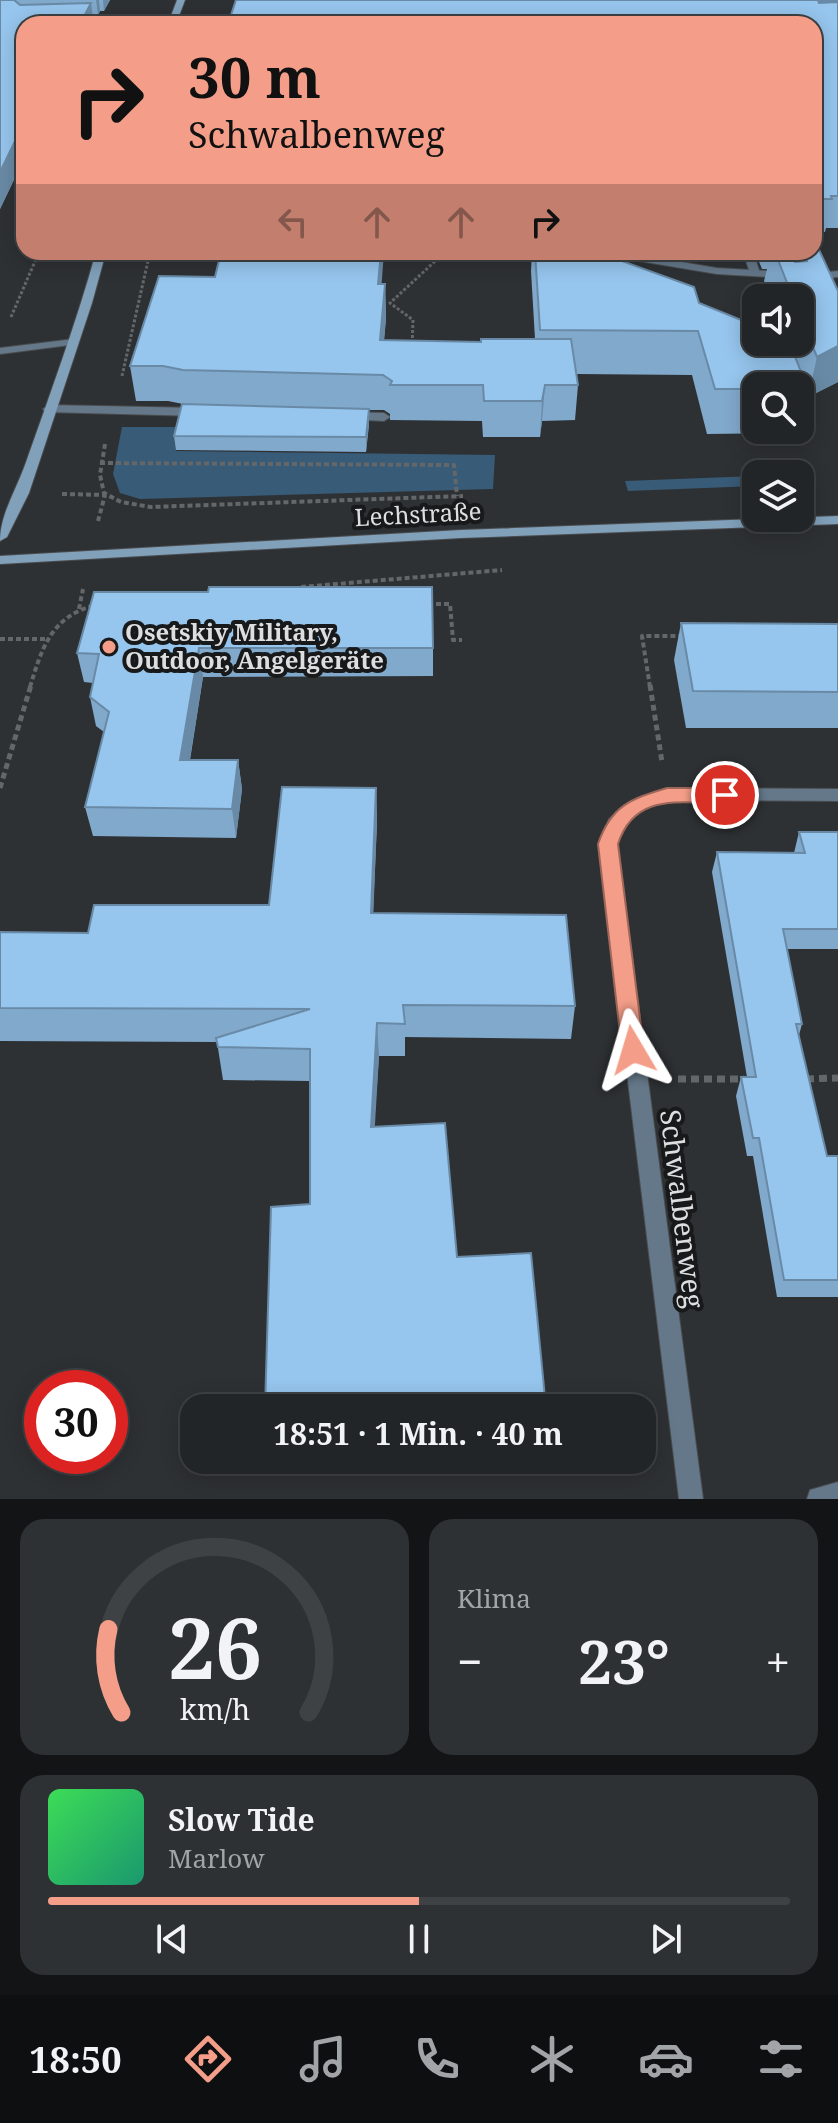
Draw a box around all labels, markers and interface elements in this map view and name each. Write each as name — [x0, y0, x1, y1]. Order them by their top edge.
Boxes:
text: 30 m — [188, 38, 321, 114]
icon: right — [56, 48, 160, 152]
text: Schwalbenweg — [188, 110, 445, 159]
icon: left — [271, 200, 315, 244]
icon: ahead — [355, 200, 399, 244]
icon: ahead — [439, 200, 483, 244]
icon: right — [523, 200, 567, 244]
map controls — [742, 284, 814, 532]
button: sound — [742, 284, 814, 356]
button: search — [742, 372, 814, 444]
button: layers — [742, 460, 814, 532]
street label: Lechstraße — [354, 494, 482, 533]
place label: Osetskiy Military, Outdoor, Angelgeräte — [125, 615, 384, 676]
marker: Osetskiy Military, Outdoor, Angelgeräte — [100, 638, 118, 656]
pin — [691, 761, 759, 829]
icon: arrive — [703, 773, 747, 817]
position arrow — [591, 1008, 675, 1092]
street label: Schwalbenweg — [652, 1107, 714, 1310]
speed limit sign: 30 — [24, 1370, 128, 1474]
text: 18:51 · 1 Min. · 40 m — [273, 1413, 563, 1454]
text: Klima — [457, 1580, 531, 1616]
text: 26 — [167, 1590, 262, 1703]
text: 23° — [578, 1620, 670, 1702]
text: − — [457, 1631, 482, 1691]
text: + — [765, 1631, 790, 1691]
text: km/h — [179, 1689, 250, 1728]
text: Slow Tide — [168, 1799, 315, 1840]
text: Marlow — [168, 1840, 265, 1876]
icon: previous — [150, 1917, 194, 1961]
icon: pause — [397, 1917, 441, 1961]
icon: next — [644, 1917, 688, 1961]
icon: directions — [180, 2031, 236, 2087]
icon: music — [295, 2031, 351, 2087]
icon: phone — [409, 2031, 465, 2087]
icon: climate — [524, 2031, 580, 2087]
icon: car — [638, 2031, 694, 2087]
icon: filters — [753, 2031, 809, 2087]
text: 18:50 — [29, 2035, 122, 2084]

